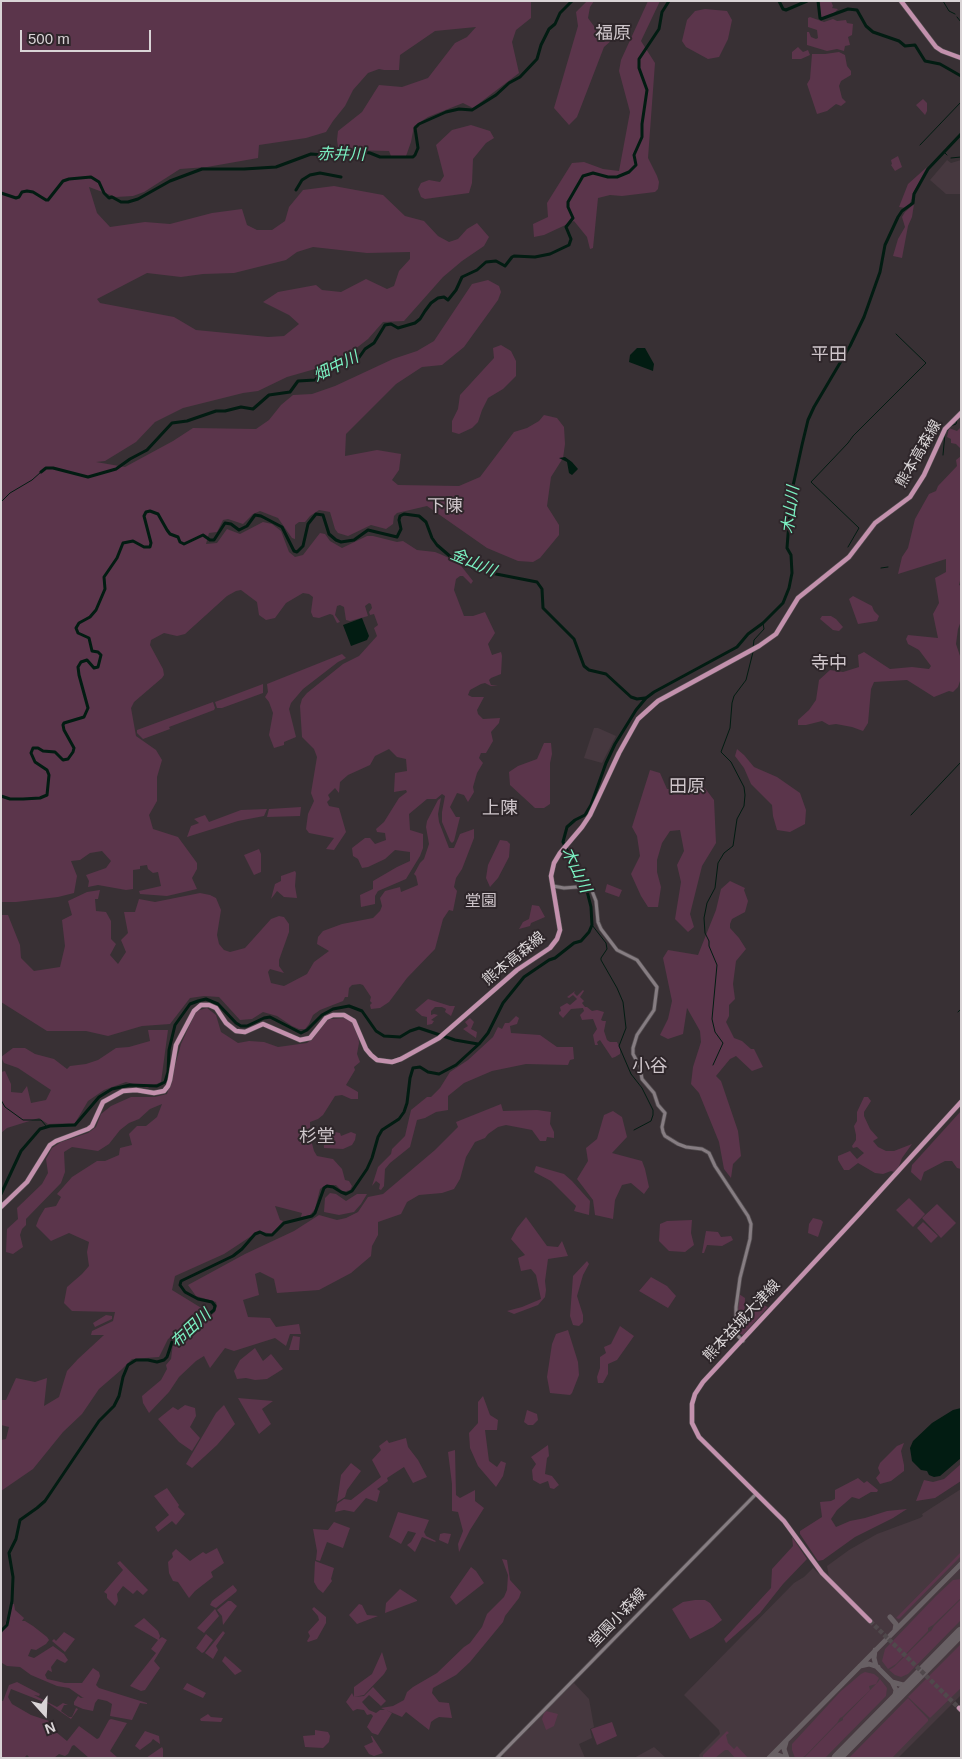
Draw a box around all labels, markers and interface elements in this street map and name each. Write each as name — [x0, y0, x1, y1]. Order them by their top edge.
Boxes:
scale bar — [22, 20, 154, 52]
district label: 福原 — [595, 23, 631, 45]
text: 500 m — [28, 30, 70, 47]
water label: 赤井川 — [317, 145, 365, 165]
district label: 平田 — [811, 344, 847, 366]
water label: 畑中川 — [310, 348, 362, 386]
street label: 熊本高森線 — [892, 417, 946, 491]
water label: 木山川 — [779, 485, 803, 535]
district label: 下陳 — [427, 496, 463, 518]
water label: 金山川 — [447, 545, 499, 581]
district label: 寺中 — [811, 653, 847, 675]
district label: 田原 — [669, 776, 705, 798]
district label: 上陳 — [482, 798, 518, 820]
water label: 木山川 — [557, 844, 595, 896]
district label: 堂園 — [465, 892, 497, 912]
street label: 熊本高森線 — [479, 928, 549, 990]
district label: 小谷 — [632, 1056, 668, 1078]
district label: 杉堂 — [299, 1126, 335, 1148]
street label: 熊本益城大津線 — [700, 1276, 784, 1366]
water label: 布田川 — [167, 1306, 215, 1352]
street label: 堂園小森線 — [585, 1585, 651, 1651]
north arrow — [20, 1689, 70, 1739]
text: N — [43, 1719, 58, 1737]

